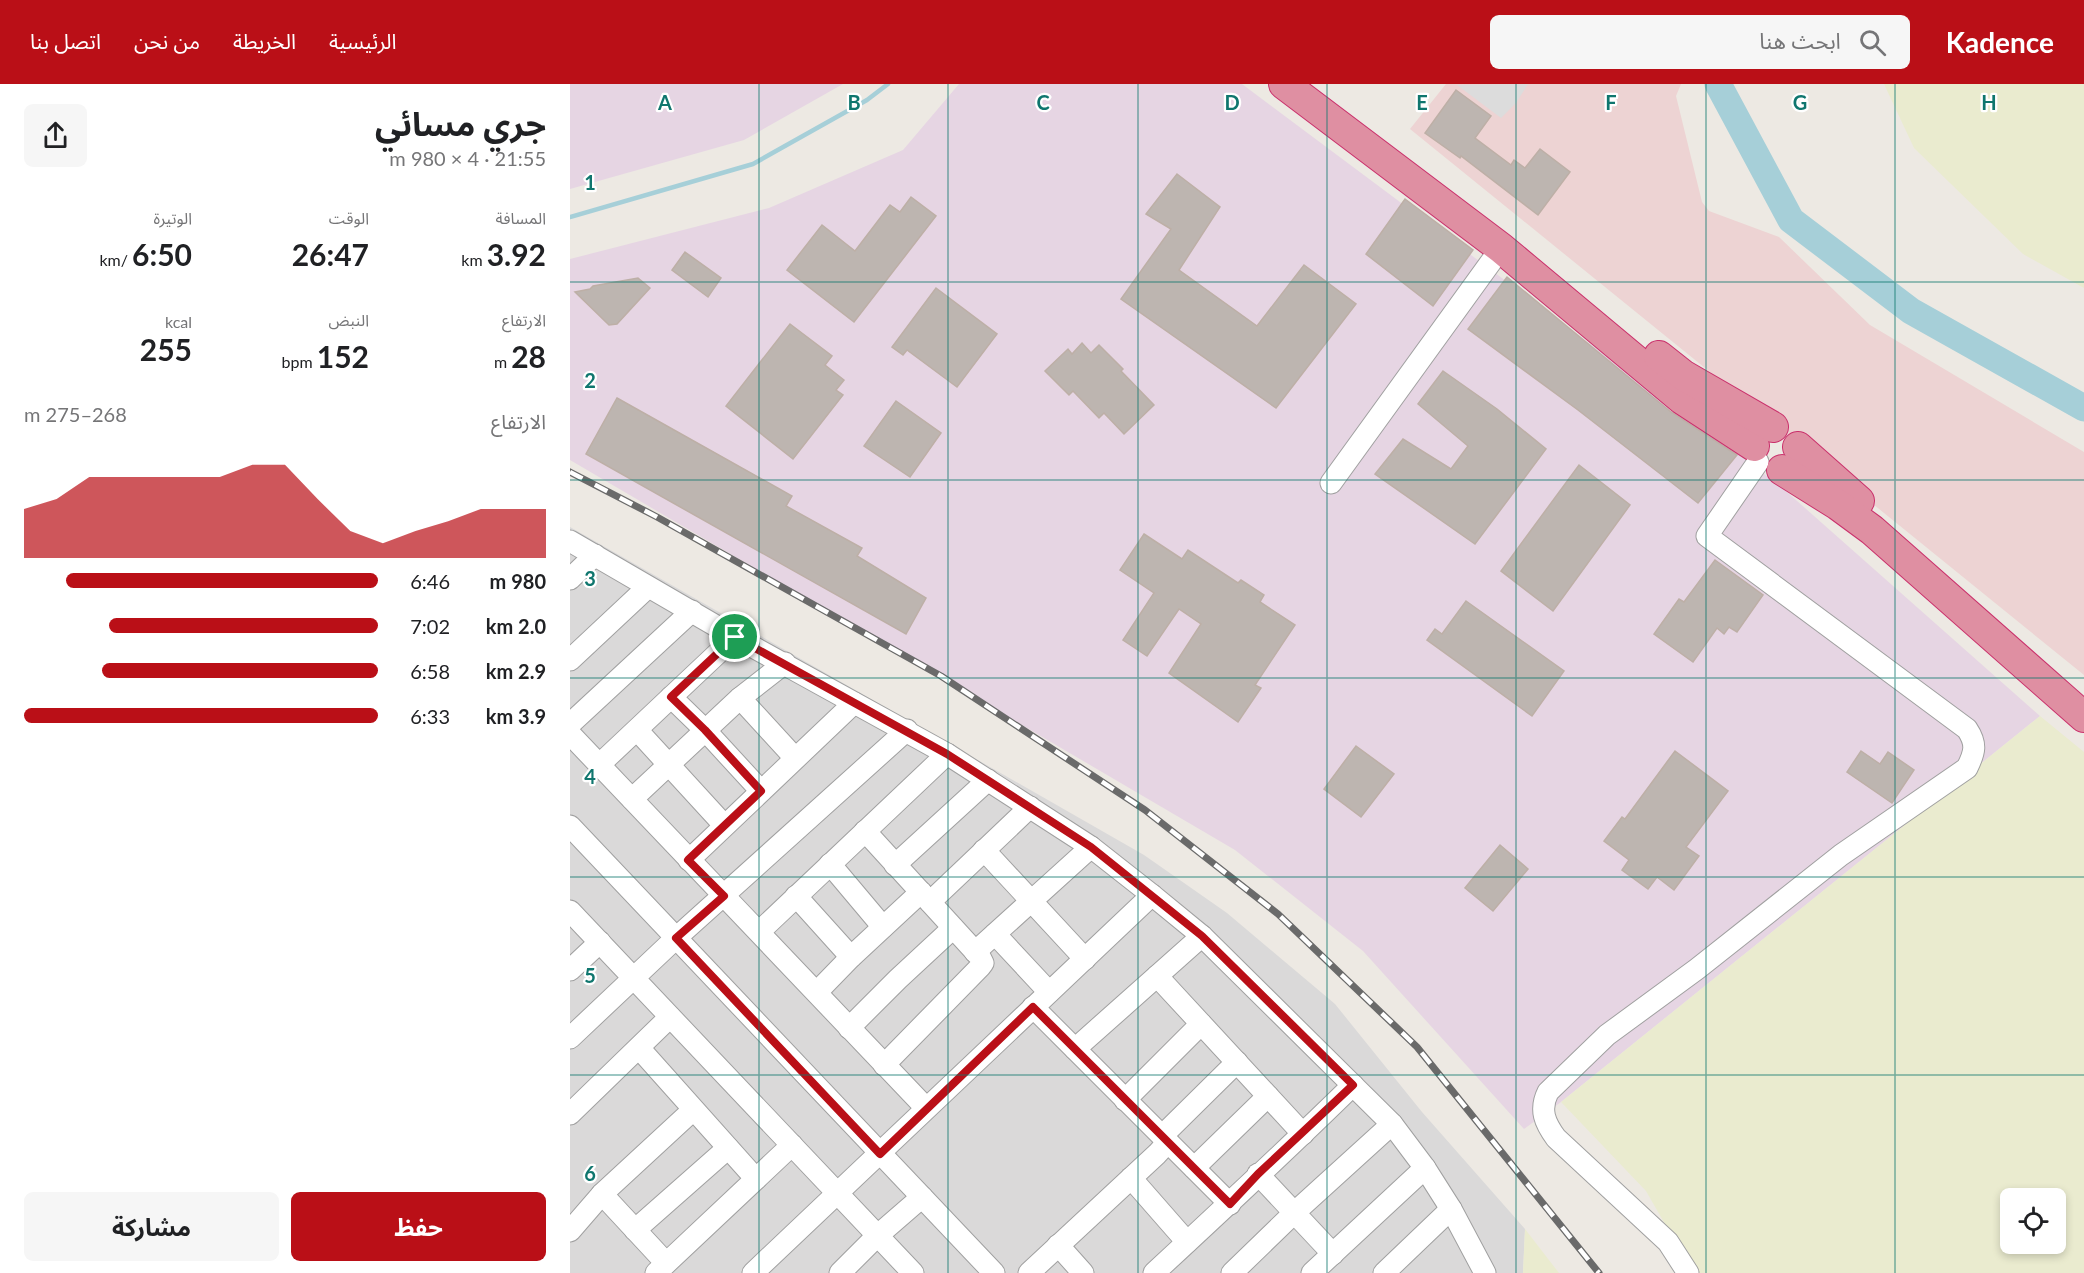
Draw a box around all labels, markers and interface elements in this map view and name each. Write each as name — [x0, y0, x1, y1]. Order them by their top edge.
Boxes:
search box — [1490, 15, 1910, 69]
text: Kadence — [1946, 25, 2054, 59]
icon: search — [1856, 26, 1889, 59]
text: ابحث هنا — [1759, 27, 1841, 54]
text: اتصل بنا — [30, 28, 101, 53]
text: من نحن — [134, 28, 200, 53]
text: الخريطة — [233, 28, 296, 53]
text: الرئيسية — [329, 28, 396, 53]
text: A — [657, 90, 672, 114]
text: B — [847, 90, 861, 114]
text: C — [1036, 90, 1050, 114]
text: D — [1224, 90, 1240, 114]
text: E — [1416, 90, 1428, 114]
text: F — [1605, 90, 1617, 114]
text: G — [1793, 90, 1807, 114]
text: H — [1981, 90, 1997, 114]
text: جري مسائي — [375, 103, 546, 143]
button: share — [24, 104, 87, 167]
text: 21:55 · 4 × 980 m — [389, 146, 546, 170]
text: 1 — [584, 170, 596, 194]
text: الوتيرة — [154, 208, 192, 227]
text: الوقت — [329, 208, 369, 227]
text: المسافة — [496, 208, 546, 227]
text: 6:50 — [132, 236, 192, 272]
text: 26:47 — [292, 236, 369, 272]
text: 3.92 — [487, 236, 546, 272]
text: /km — [99, 250, 132, 269]
text: km — [461, 250, 487, 269]
text: النبض — [328, 310, 369, 329]
text: الارتفاع — [502, 310, 546, 329]
text: kcal — [165, 312, 192, 331]
text: 255 — [140, 331, 192, 367]
text: 152 — [317, 338, 369, 374]
text: 28 — [511, 338, 546, 374]
text: bpm — [282, 352, 317, 371]
text: m — [494, 352, 511, 371]
text: 2 — [584, 368, 596, 392]
text: 268–275 m — [24, 402, 127, 426]
text: الارتفاع — [491, 409, 546, 433]
text: 3 — [584, 566, 596, 590]
text: 6:46 — [410, 569, 450, 593]
text: 980 m — [490, 569, 546, 593]
pin — [709, 611, 760, 662]
text: 7:02 — [410, 614, 450, 638]
text: 2.0 km — [486, 614, 546, 638]
icon: arrive — [718, 620, 751, 653]
text: 6:58 — [410, 659, 450, 683]
text: 2.9 km — [486, 659, 546, 683]
text: 6:33 — [410, 704, 450, 728]
text: 3.9 km — [486, 704, 546, 728]
text: 4 — [584, 764, 596, 788]
text: 5 — [584, 963, 596, 987]
text: 6 — [584, 1161, 596, 1185]
map controls — [2000, 1188, 2066, 1254]
button: locate — [2000, 1188, 2066, 1254]
button: مشاركة — [24, 1192, 279, 1261]
button: حفظ — [291, 1192, 546, 1261]

